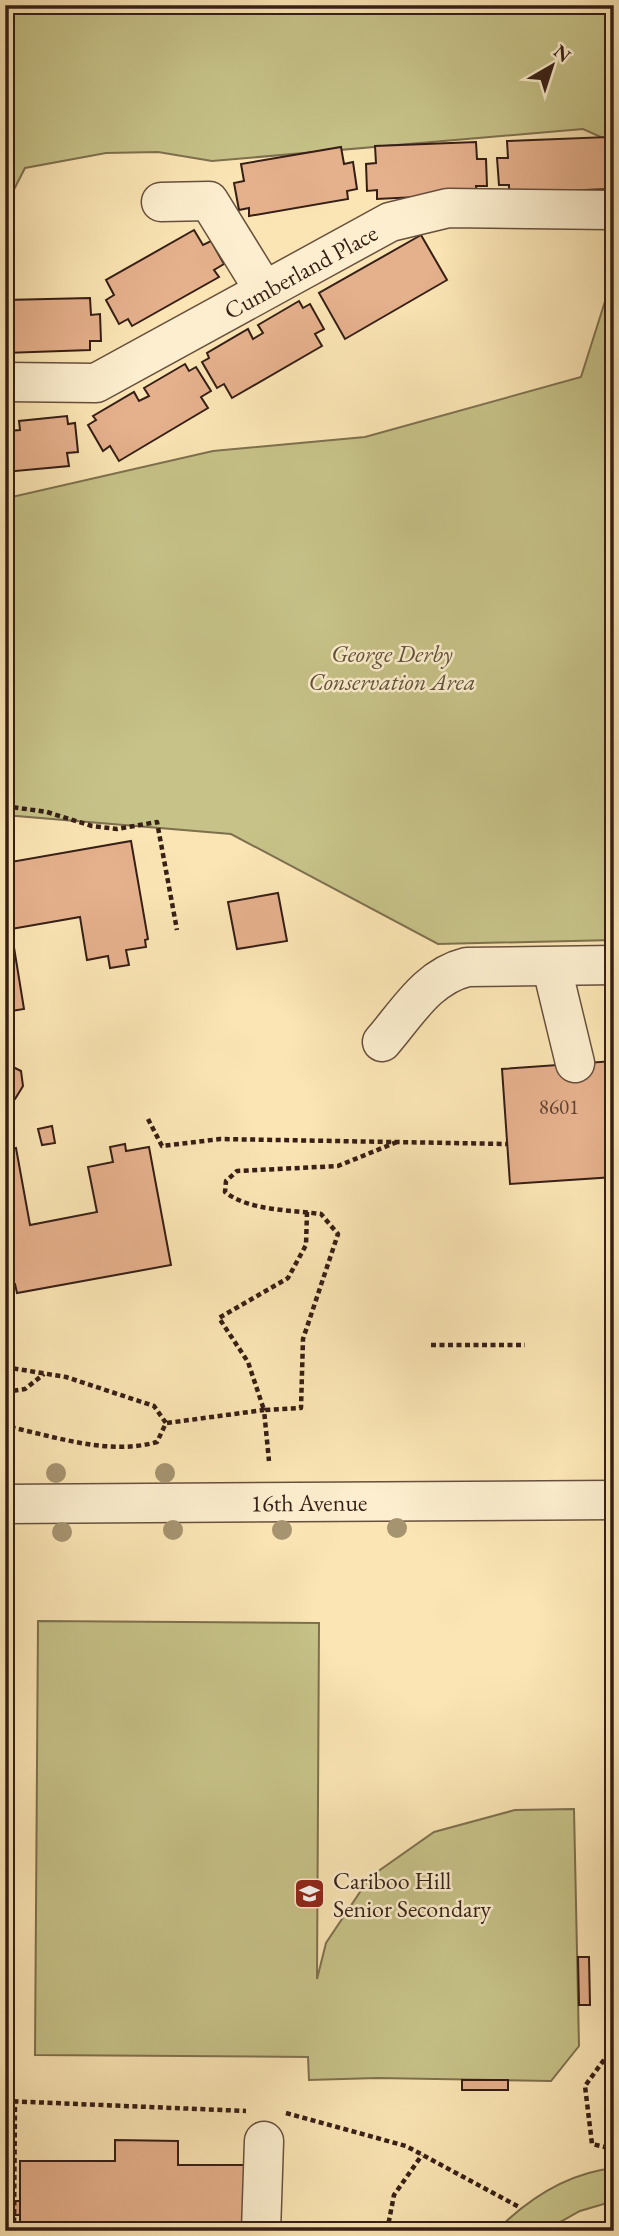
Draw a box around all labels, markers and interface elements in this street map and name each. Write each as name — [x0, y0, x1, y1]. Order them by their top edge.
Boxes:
north arrow — [518, 32, 588, 102]
text: N — [549, 39, 577, 68]
street label: Cumberland Place — [218, 217, 383, 326]
park label: George Derby Conservation Area — [309, 638, 475, 697]
house number: 8601 — [539, 1093, 579, 1120]
street label: 16th Avenue — [251, 1486, 367, 1518]
place label: Cariboo Hill Senior Secondary — [333, 1865, 492, 1924]
school or university icon: Cariboo Hill Senior Secondary — [293, 1877, 327, 1911]

